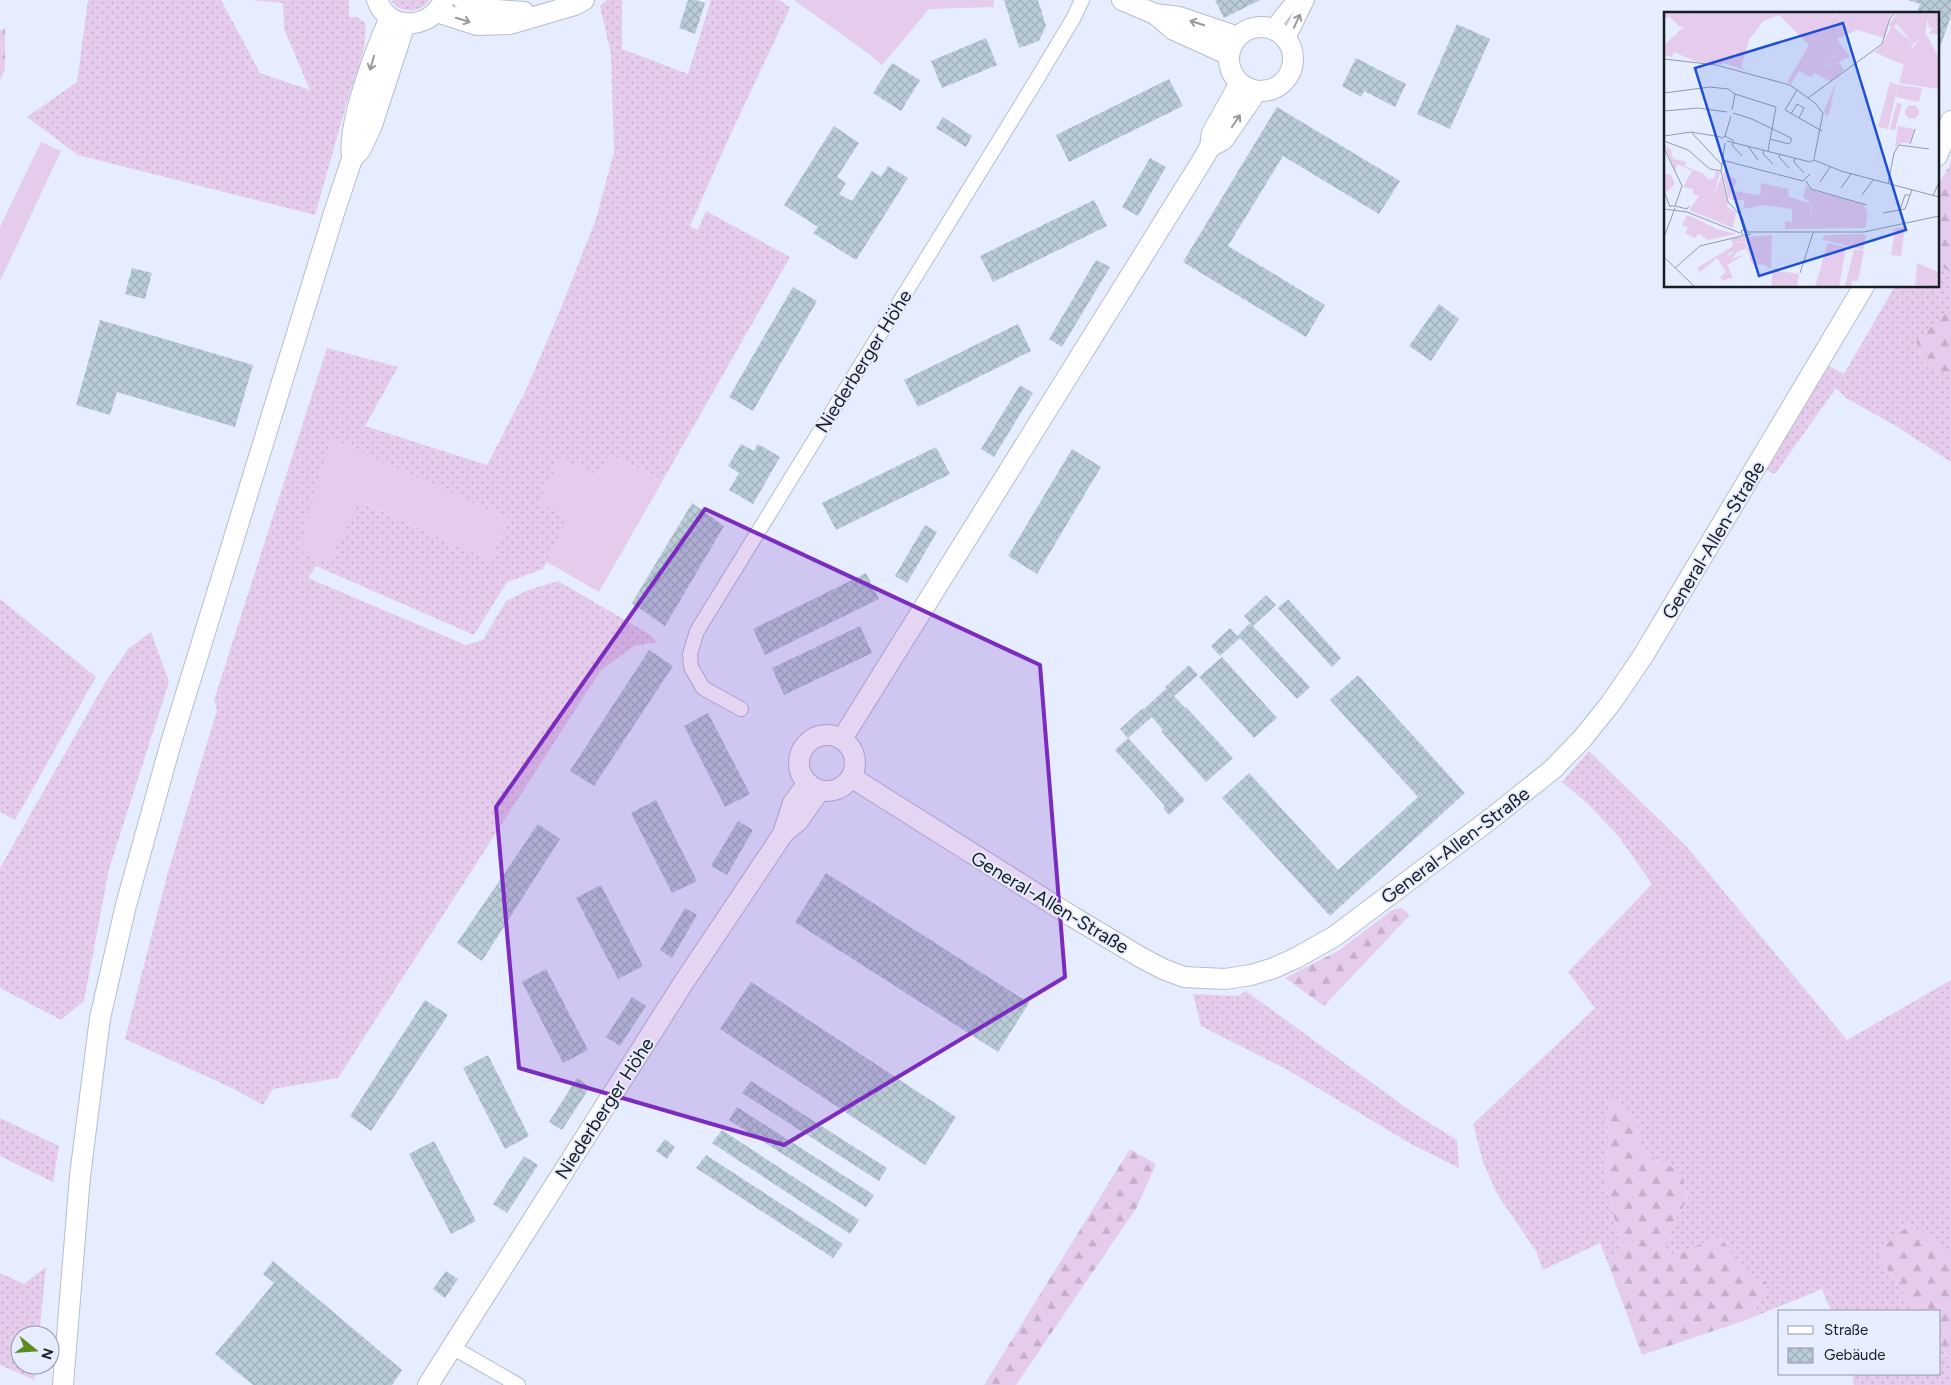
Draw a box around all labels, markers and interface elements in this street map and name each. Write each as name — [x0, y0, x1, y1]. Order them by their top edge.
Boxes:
inset map — [1664, 12, 1938, 288]
one-way arrow — [1293, 14, 1302, 29]
one-way arrow — [455, 16, 471, 26]
one-way arrow — [1190, 18, 1206, 27]
one-way arrow — [367, 54, 376, 70]
one-way arrow — [1231, 115, 1241, 129]
street label: Niederberger Höhe — [810, 286, 917, 437]
street label: General-Allen-Straße — [1657, 457, 1770, 623]
street label: General-Allen-Straße — [1376, 782, 1534, 909]
street label: General-Allen-Straße — [967, 846, 1133, 959]
street label: Niederberger Höhe — [550, 1033, 659, 1183]
legend — [1778, 1310, 1941, 1375]
text: Straße — [1824, 1321, 1868, 1339]
north arrow — [10, 1325, 60, 1375]
text: N — [37, 1346, 57, 1361]
text: Gebäude — [1824, 1346, 1885, 1364]

